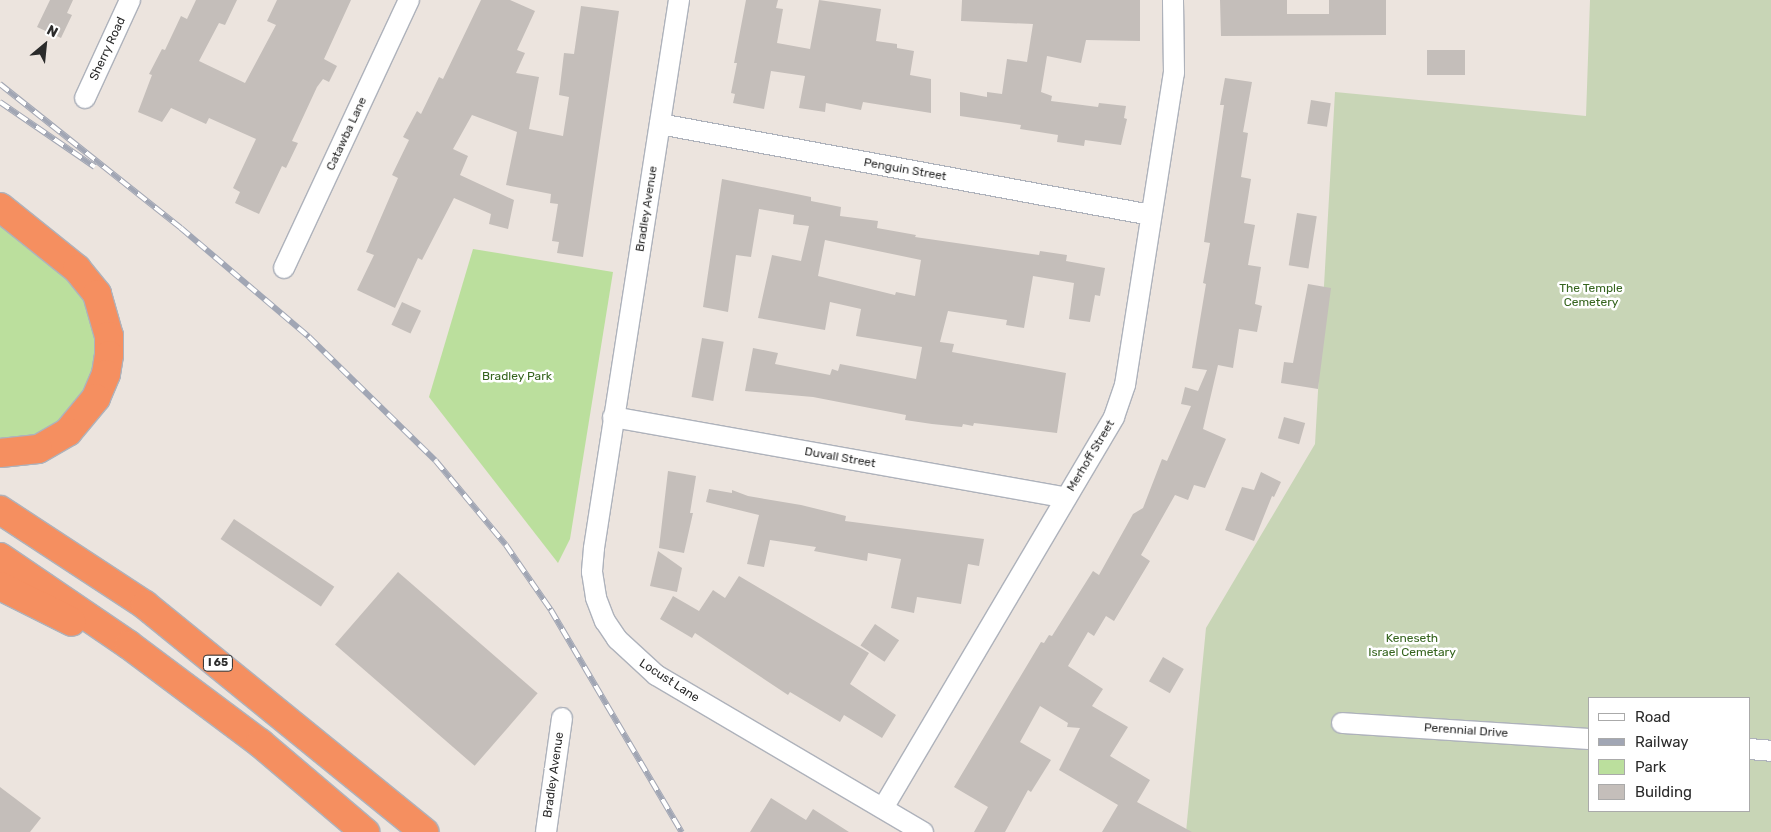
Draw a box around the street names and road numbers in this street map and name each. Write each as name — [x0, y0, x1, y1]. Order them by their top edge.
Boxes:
street label: Sherry Road — [87, 15, 129, 83]
street label: Catawba Lane — [324, 95, 370, 173]
street label: Penguin Street — [862, 156, 948, 184]
street label: Bradley Avenue — [633, 165, 661, 253]
street label: Merhoff Street — [1064, 418, 1118, 494]
street label: Duvall Street — [803, 445, 877, 471]
road number: I 65 — [202, 654, 234, 671]
street label: Locust Lane — [636, 656, 702, 706]
street label: Perennial Drive — [1423, 721, 1509, 741]
street label: Bradley Avenue — [541, 731, 567, 819]

